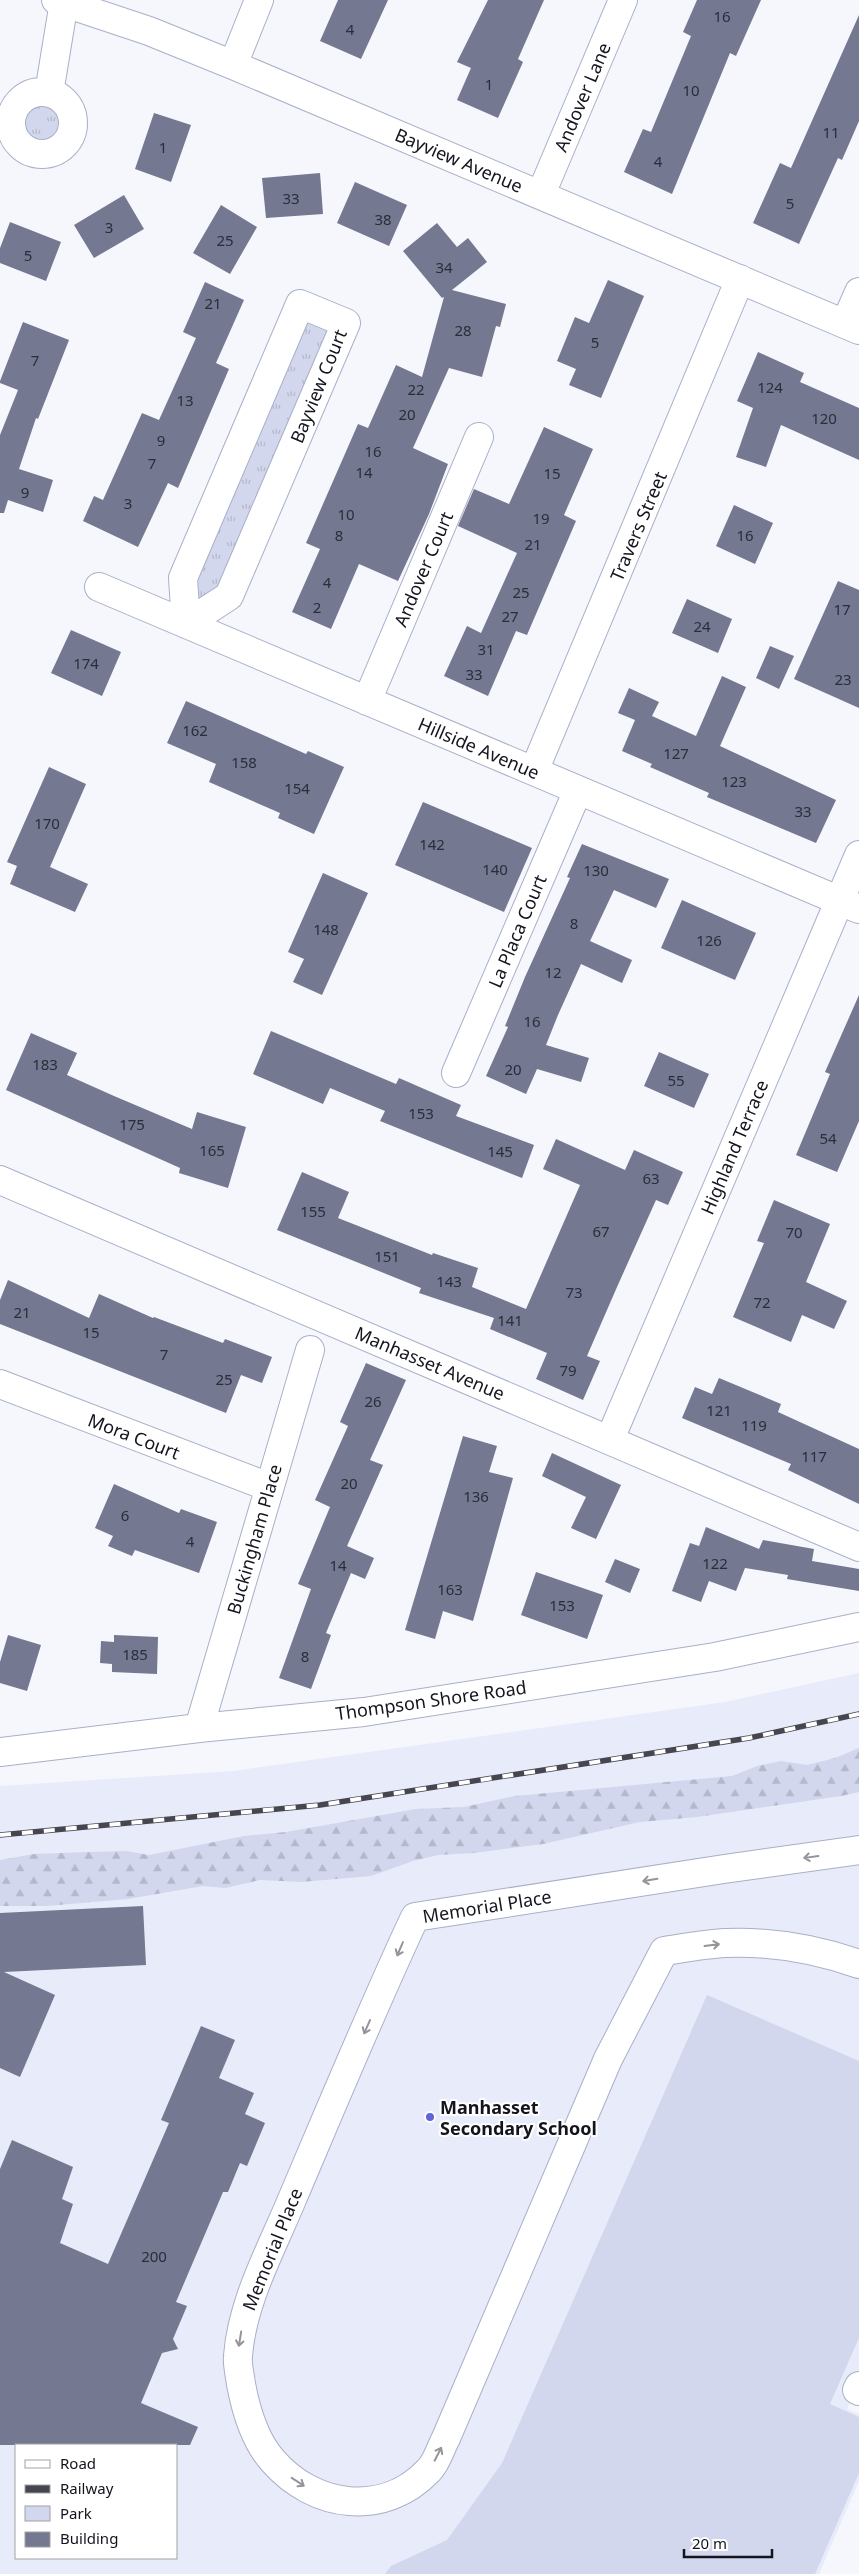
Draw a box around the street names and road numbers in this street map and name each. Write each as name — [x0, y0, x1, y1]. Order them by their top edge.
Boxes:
street label: Andover Lane — [548, 39, 616, 155]
street label: Bayview Avenue — [391, 122, 527, 198]
street label: Bayview Court — [284, 325, 352, 446]
street label: Travers Street — [604, 467, 672, 584]
street label: Andover Court — [388, 507, 458, 630]
street label: Hillside Avenue — [415, 712, 543, 784]
street label: La Placa Court — [482, 870, 552, 991]
street label: Highland Terrace — [695, 1076, 773, 1218]
street label: Manhasset Avenue — [351, 1321, 509, 1405]
street label: Mora Court — [85, 1408, 184, 1465]
street label: Buckingham Place — [221, 1461, 287, 1617]
street label: Thompson Shore Road — [334, 1675, 528, 1725]
street label: Memorial Place — [421, 1884, 553, 1928]
street label: Memorial Place — [237, 2184, 307, 2314]

